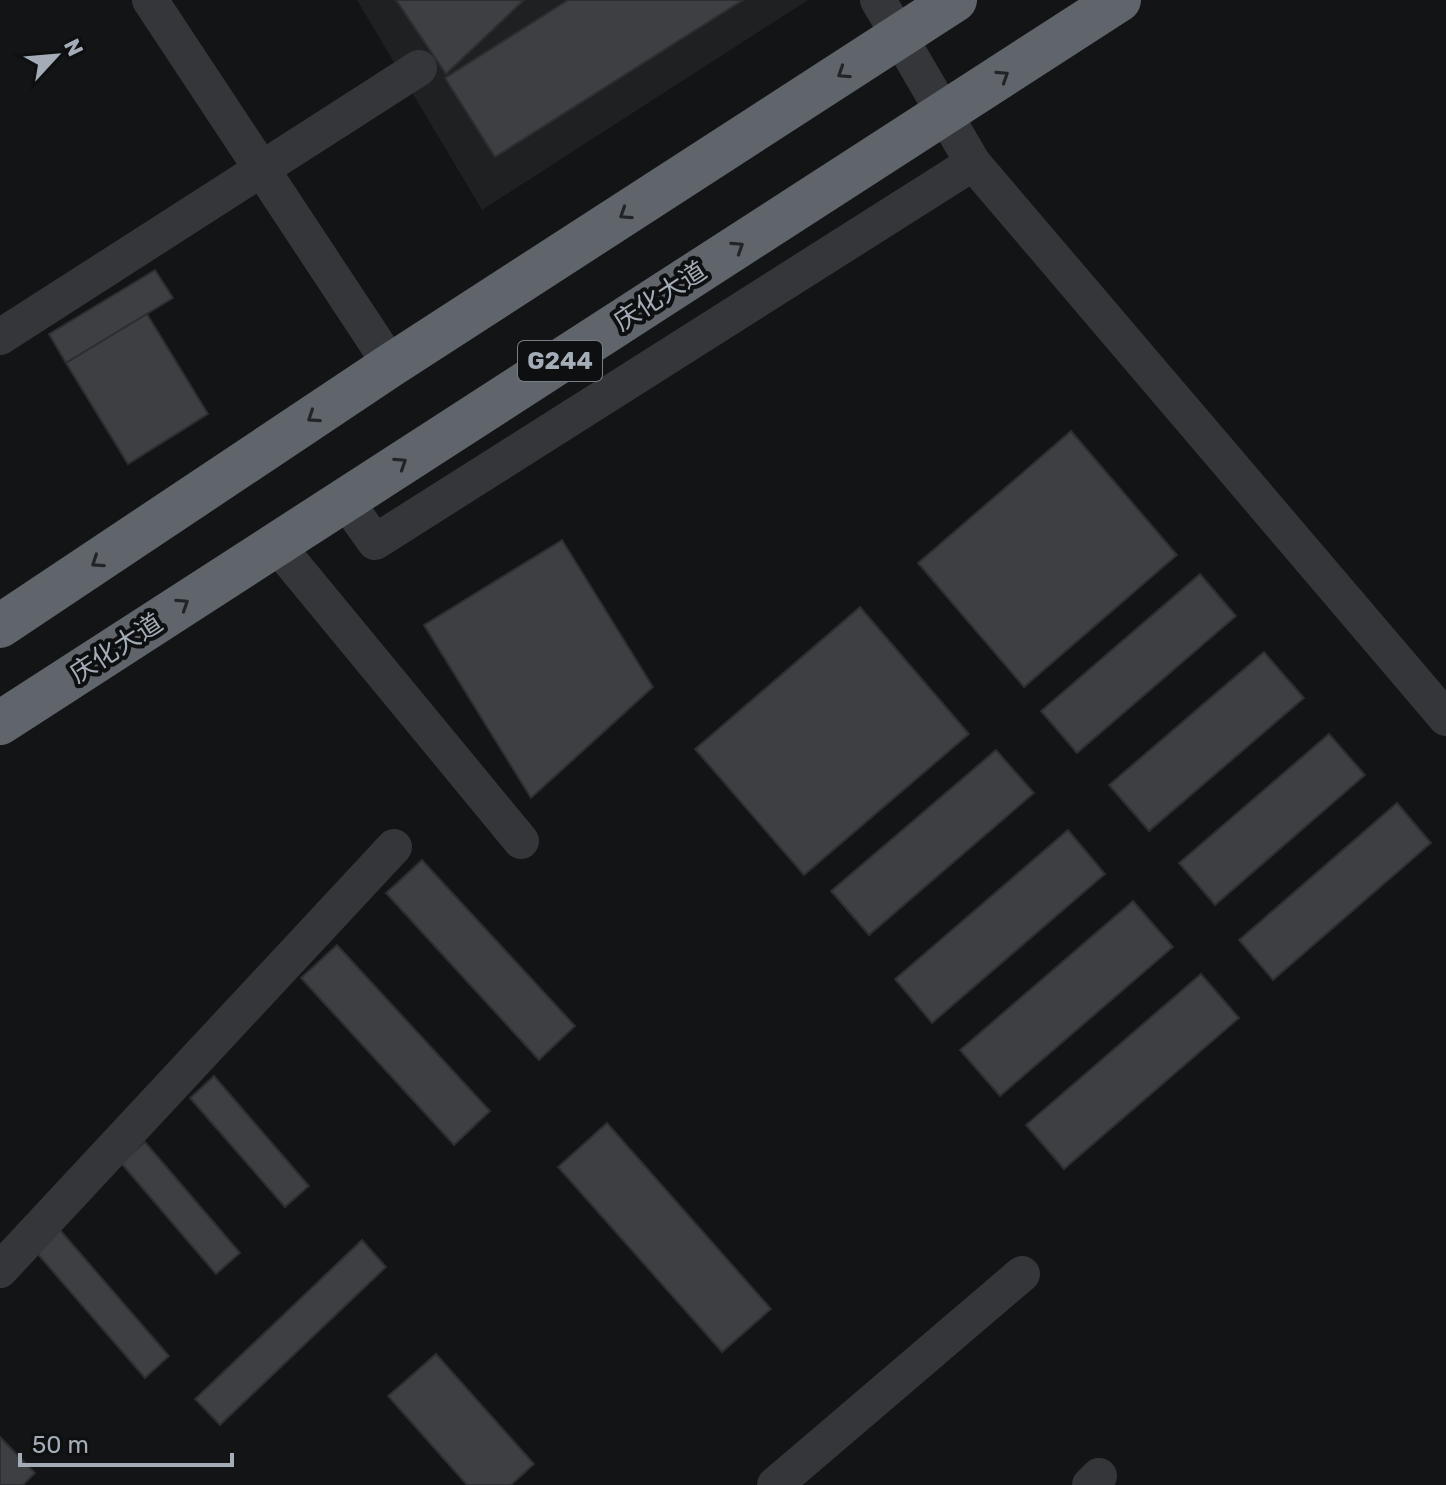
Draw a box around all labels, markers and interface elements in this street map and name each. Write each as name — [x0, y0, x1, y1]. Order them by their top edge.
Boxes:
north arrow — [16, 16, 96, 96]
text: N — [58, 34, 89, 60]
one-way arrow — [837, 63, 852, 78]
one-way arrow — [995, 70, 1009, 85]
one-way arrow — [619, 204, 633, 219]
one-way arrow — [729, 241, 743, 256]
street label: 庆化大道 — [608, 255, 712, 338]
road number: G244 — [518, 341, 602, 381]
one-way arrow — [307, 407, 322, 422]
one-way arrow — [393, 458, 407, 473]
one-way arrow — [91, 552, 105, 567]
one-way arrow — [174, 599, 189, 614]
street label: 庆化大道 — [64, 607, 168, 690]
scale bar — [20, 1417, 232, 1467]
text: 50 m — [32, 1431, 89, 1459]

